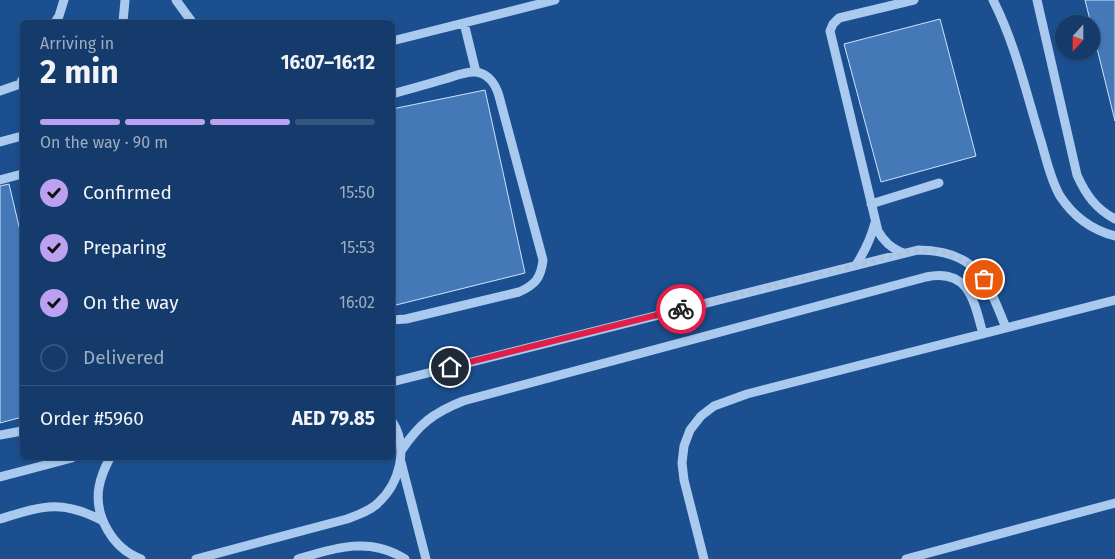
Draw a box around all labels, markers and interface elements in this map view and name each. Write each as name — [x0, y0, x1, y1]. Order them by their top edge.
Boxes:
north arrow — [1055, 15, 1100, 60]
map controls — [1055, 15, 1100, 60]
text: Arriving in — [40, 34, 114, 53]
text: 16:07–16:12 — [281, 51, 375, 74]
text: 2 min — [40, 53, 119, 91]
text: On the way · 90 m — [40, 133, 168, 152]
icon: check — [40, 179, 68, 207]
text: Confirmed — [83, 181, 172, 204]
text: 15:50 — [339, 183, 375, 202]
icon: check — [40, 234, 68, 262]
text: Preparing — [83, 236, 166, 259]
text: 15:53 — [340, 238, 375, 257]
pin — [963, 258, 1005, 300]
icon: bag — [970, 265, 998, 293]
courier — [656, 284, 706, 334]
icon: check — [40, 289, 68, 317]
text: On the way — [83, 291, 179, 314]
text: 16:02 — [339, 293, 375, 312]
icon: bike — [667, 295, 695, 323]
text: Delivered — [83, 346, 165, 369]
pin — [429, 346, 471, 388]
icon: home — [436, 353, 464, 381]
text: Order #5960 — [40, 407, 144, 430]
text: AED 79.85 — [292, 407, 375, 430]

